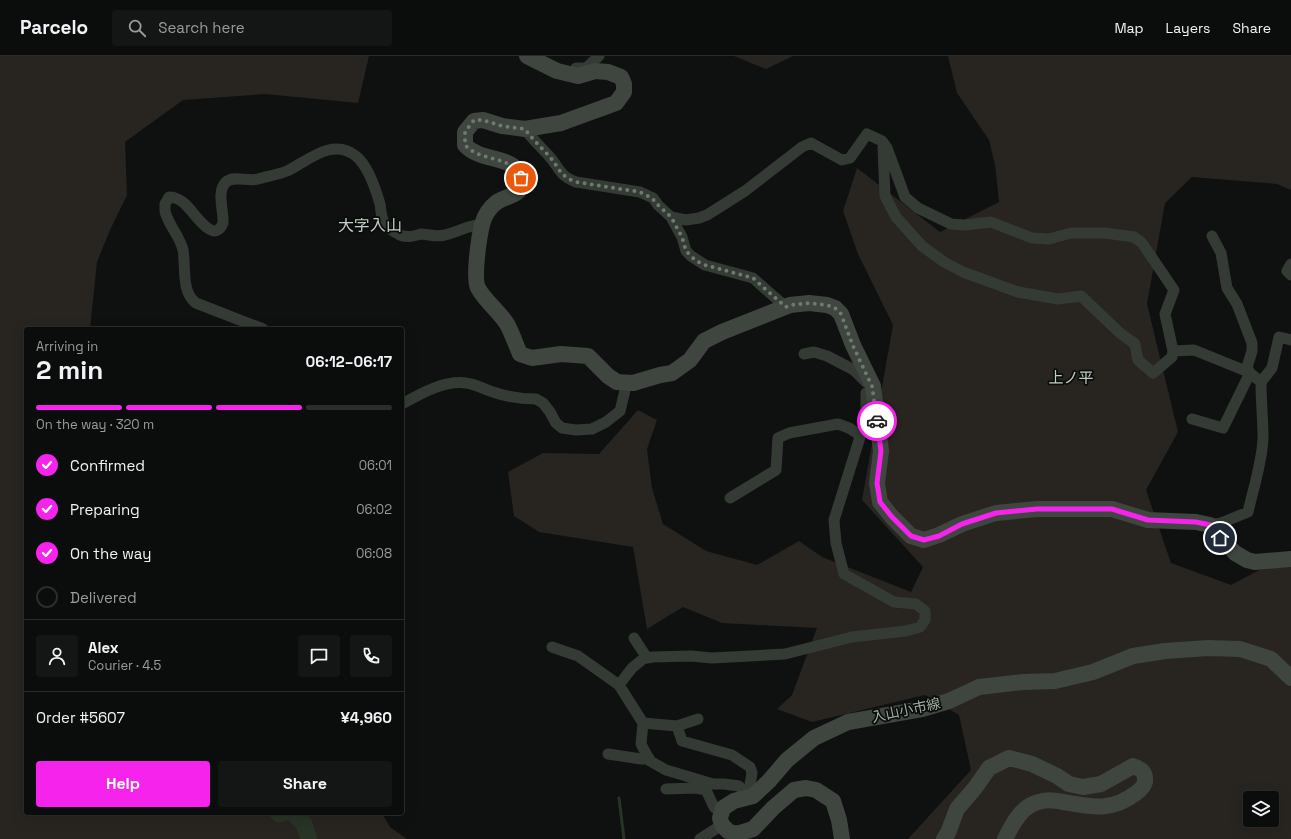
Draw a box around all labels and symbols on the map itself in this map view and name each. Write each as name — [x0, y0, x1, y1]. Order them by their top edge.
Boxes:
pin — [504, 161, 538, 195]
district label: 大字入山 — [338, 215, 402, 236]
district label: 上ノ平 — [1048, 368, 1094, 387]
courier — [857, 401, 897, 441]
pin — [1203, 521, 1237, 555]
street label: 入山小市線 — [870, 694, 942, 726]

